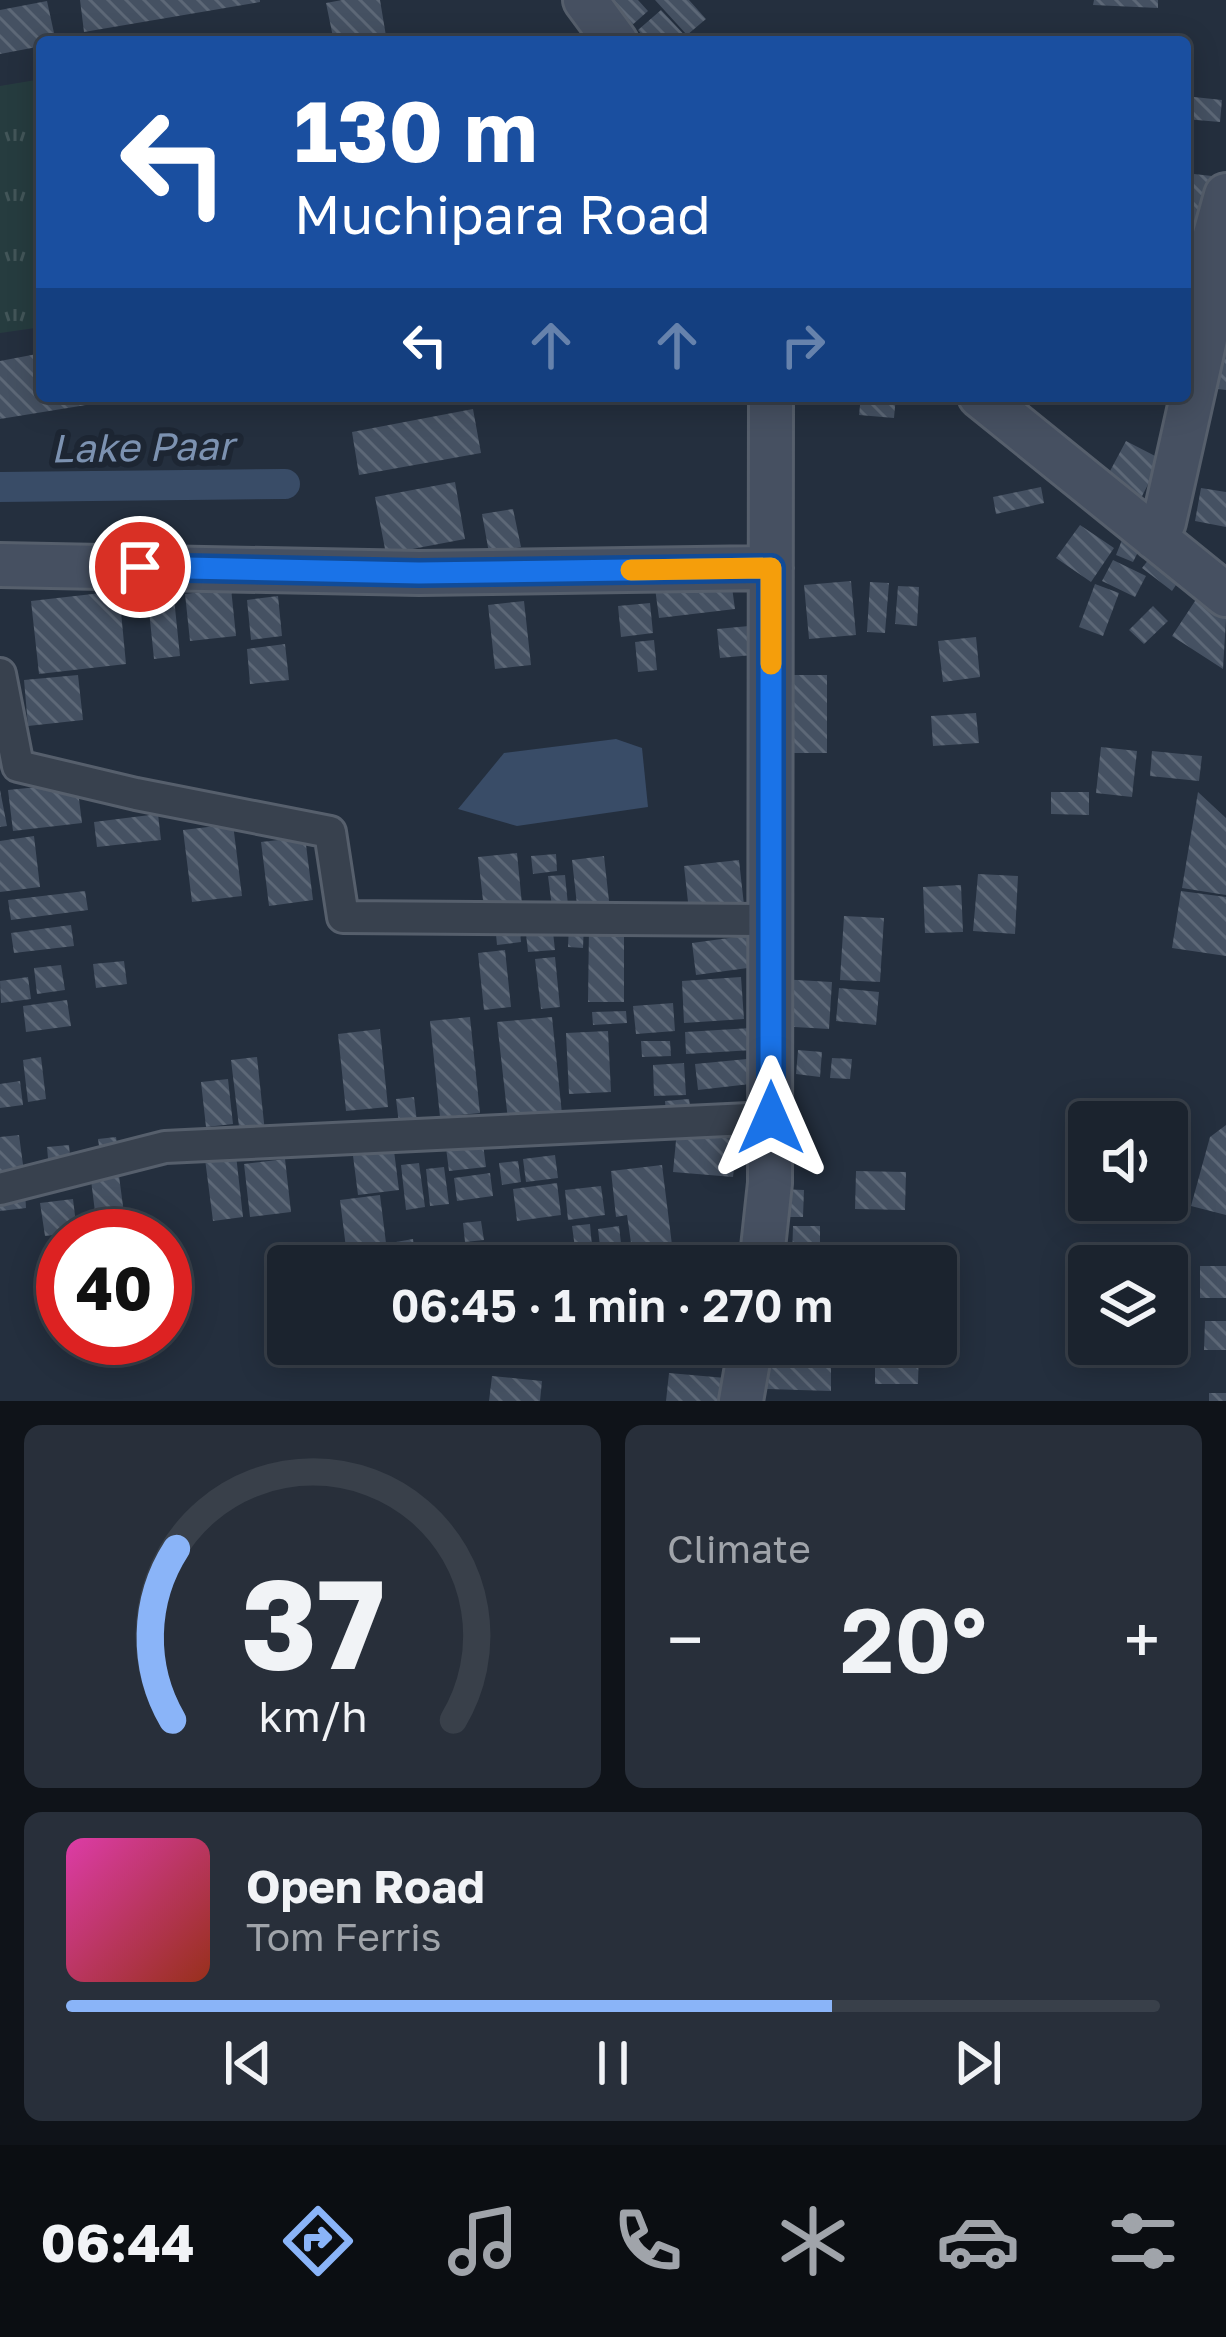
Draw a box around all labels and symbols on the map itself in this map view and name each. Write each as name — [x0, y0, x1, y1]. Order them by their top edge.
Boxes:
water label: Lake Paar — [50, 421, 239, 472]
pin — [89, 516, 191, 618]
position arrow — [708, 1055, 834, 1181]
speed limit sign: 40 — [36, 1209, 192, 1365]

